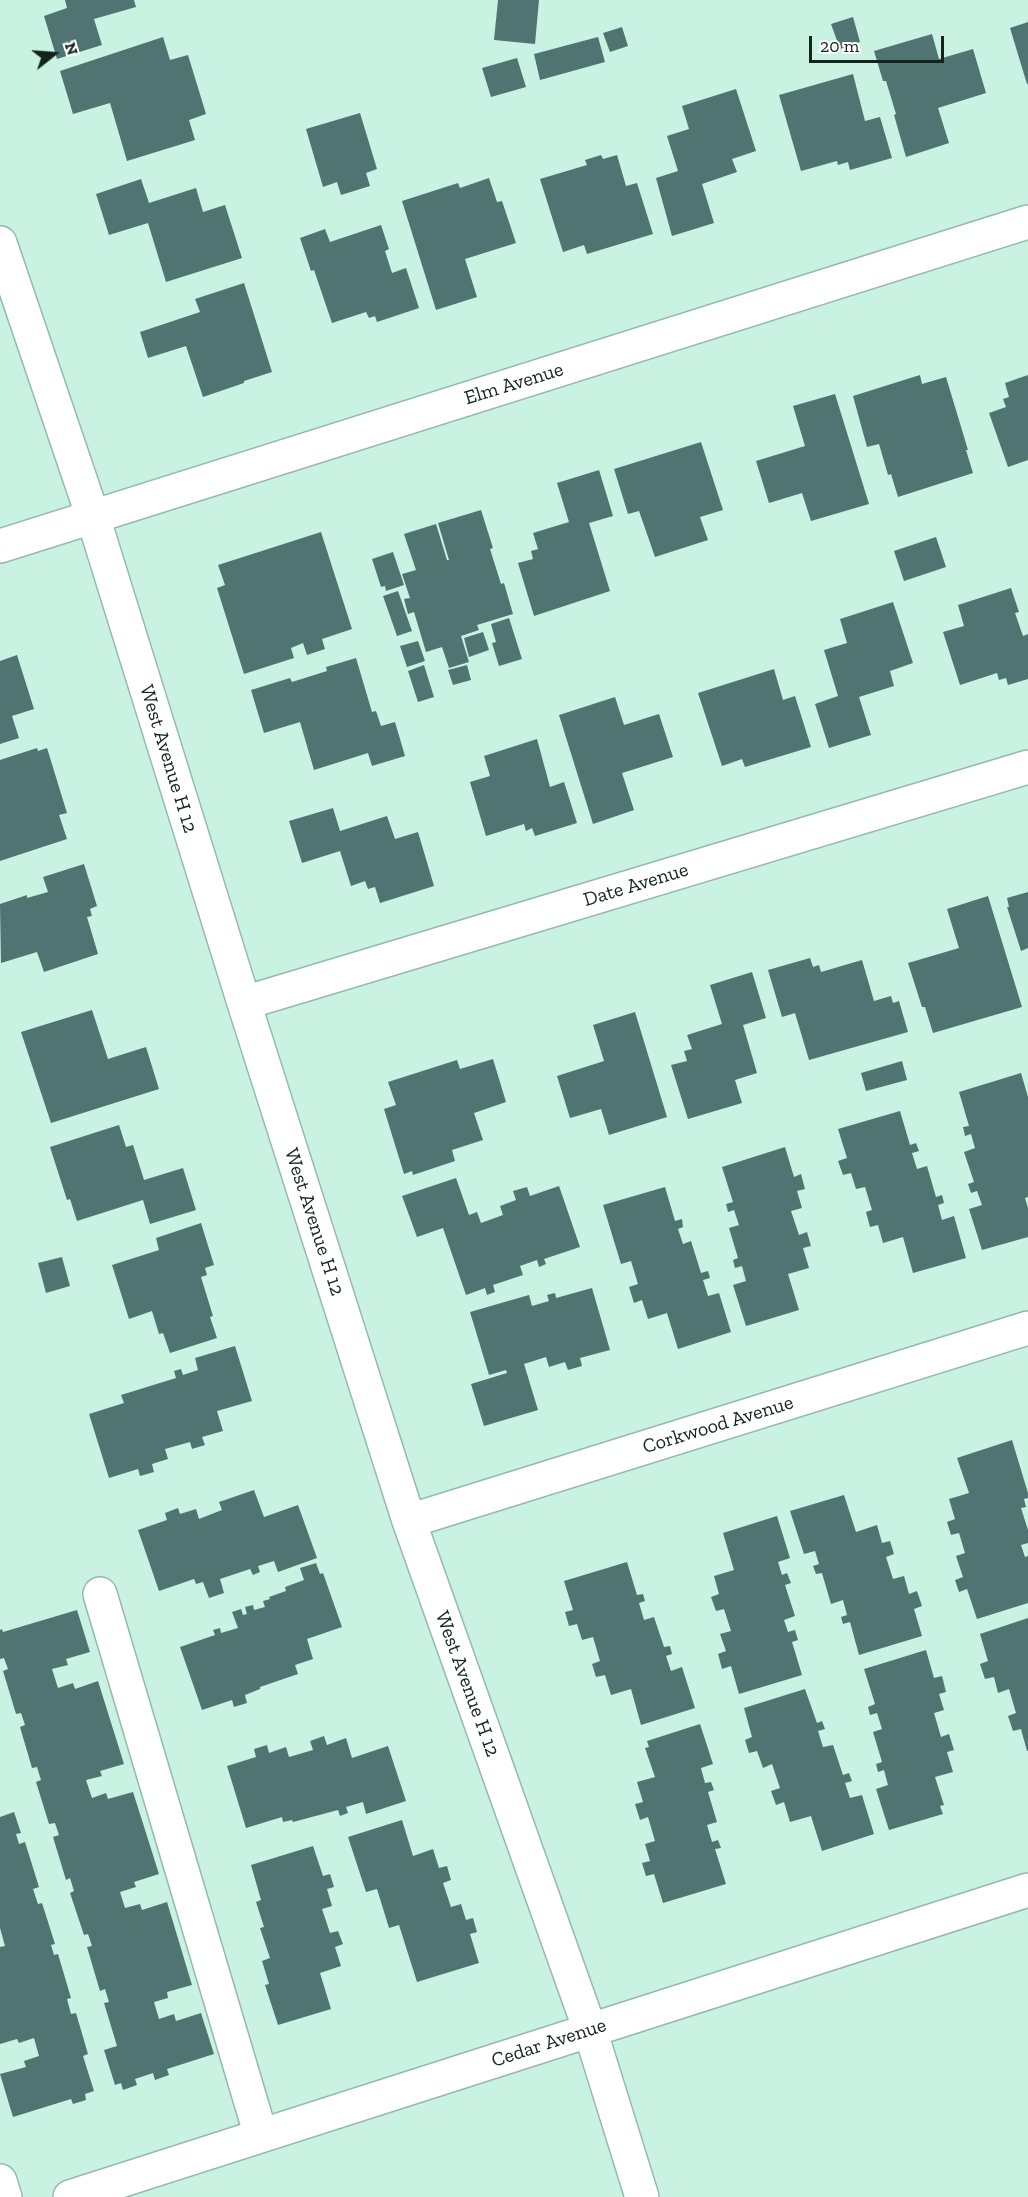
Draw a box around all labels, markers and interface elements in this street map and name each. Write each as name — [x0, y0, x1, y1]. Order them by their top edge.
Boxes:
north arrow — [24, 24, 84, 84]
scale bar — [812, 24, 947, 62]
text: 20 m — [820, 35, 859, 57]
text: N — [61, 40, 83, 57]
street label: Elm Avenue — [462, 358, 566, 410]
street label: West Avenue H 12 — [134, 682, 202, 836]
street label: Date Avenue — [581, 858, 691, 912]
street label: West Avenue H 12 — [279, 1145, 349, 1299]
street label: Corkwood Avenue — [640, 1391, 796, 1459]
street label: West Avenue H 12 — [429, 1608, 505, 1760]
street label: Cedar Avenue — [489, 2013, 609, 2073]

